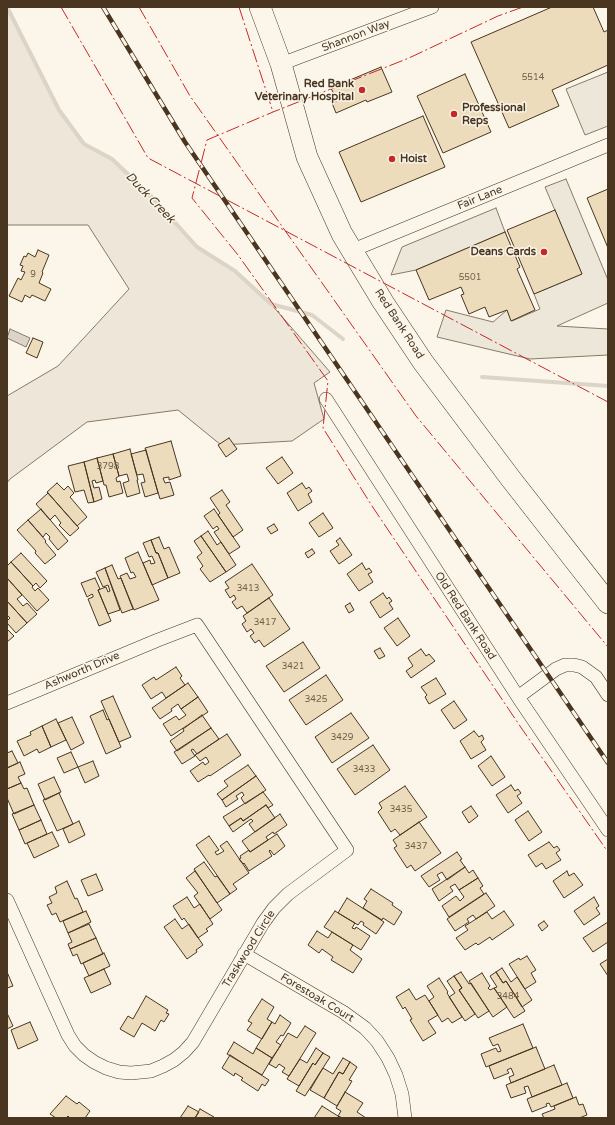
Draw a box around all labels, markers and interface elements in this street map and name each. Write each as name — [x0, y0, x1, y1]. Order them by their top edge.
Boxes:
street label: Shannon Way — [320, 17, 392, 55]
house number: 5514 — [522, 73, 544, 83]
place label: Red Bank Veterinary Hospital — [255, 77, 354, 103]
marker: Red Bank Veterinary Hospital — [357, 85, 367, 95]
place label: Professional Reps — [462, 101, 526, 127]
marker: Professional Reps — [449, 109, 459, 119]
place label: Hoist — [400, 152, 427, 166]
marker: Hoist — [387, 154, 397, 164]
water label: Duck Creek — [122, 170, 178, 226]
street label: Fair Lane — [456, 183, 504, 213]
place label: Deans Cards — [471, 245, 536, 259]
marker: Deans Cards — [539, 247, 549, 257]
house number: 9 — [30, 270, 36, 280]
house number: 5501 — [459, 273, 481, 283]
street label: Red Bank Road — [371, 286, 427, 362]
house number: 3798 — [97, 462, 119, 472]
street label: Old Red Bank Road — [432, 570, 498, 662]
house number: 3413 — [237, 584, 259, 594]
house number: 3417 — [254, 618, 276, 628]
street label: Ashworth Drive — [42, 649, 122, 693]
house number: 3421 — [282, 662, 304, 672]
house number: 3425 — [305, 695, 327, 705]
house number: 3429 — [331, 733, 353, 743]
house number: 3433 — [353, 765, 375, 775]
house number: 3435 — [390, 805, 412, 815]
house number: 3437 — [405, 842, 427, 852]
street label: Traskwood Circle — [220, 908, 278, 990]
street label: Forestoak Court — [278, 971, 356, 1025]
house number: 3484 — [497, 992, 519, 1002]

